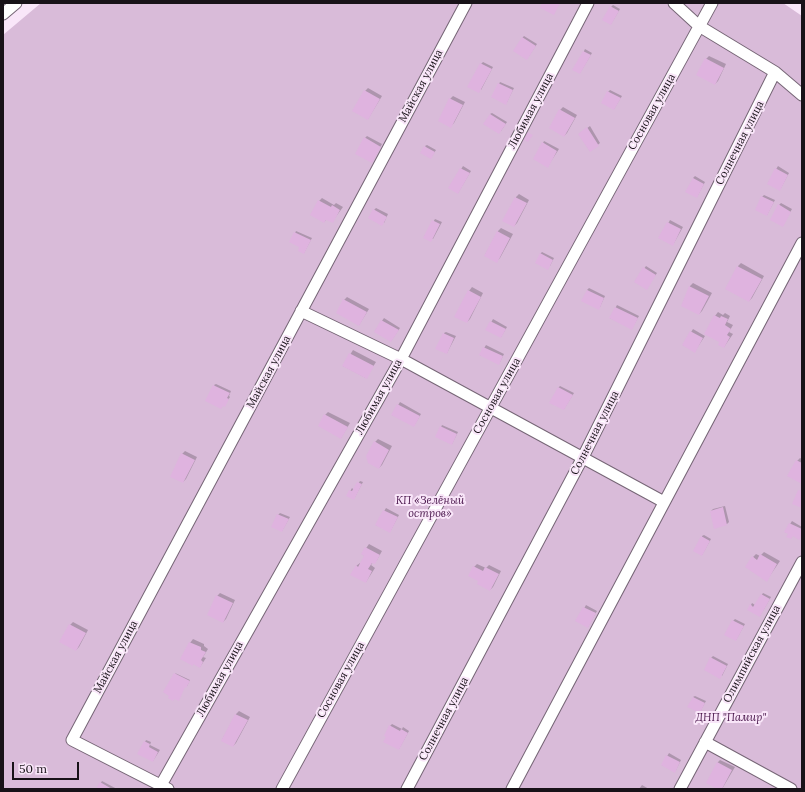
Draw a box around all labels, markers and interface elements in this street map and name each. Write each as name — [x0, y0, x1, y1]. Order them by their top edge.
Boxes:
street label: Майская улица — [396, 47, 446, 125]
street label: Любимая улица — [506, 71, 556, 151]
street label: Сосновая улица — [626, 72, 678, 152]
street label: Солнечная улица — [713, 99, 767, 187]
street label: Майская улица — [244, 333, 294, 411]
street label: Сосновая улица — [471, 356, 523, 436]
street label: Любимая улица — [353, 357, 405, 437]
street label: Солнечная улица — [568, 389, 622, 477]
park label: КП «Зелёный остров» — [396, 494, 464, 520]
street label: Олимпийская улица — [721, 603, 783, 705]
street label: Майская улица — [91, 618, 141, 696]
street label: Любимая улица — [194, 639, 246, 719]
street label: Сосновая улица — [315, 640, 367, 720]
street label: Солнечная улица — [416, 675, 472, 763]
park label: ДНП "Памир" — [696, 711, 766, 725]
scale bar — [14, 754, 81, 780]
text: 50 m — [19, 761, 47, 776]

